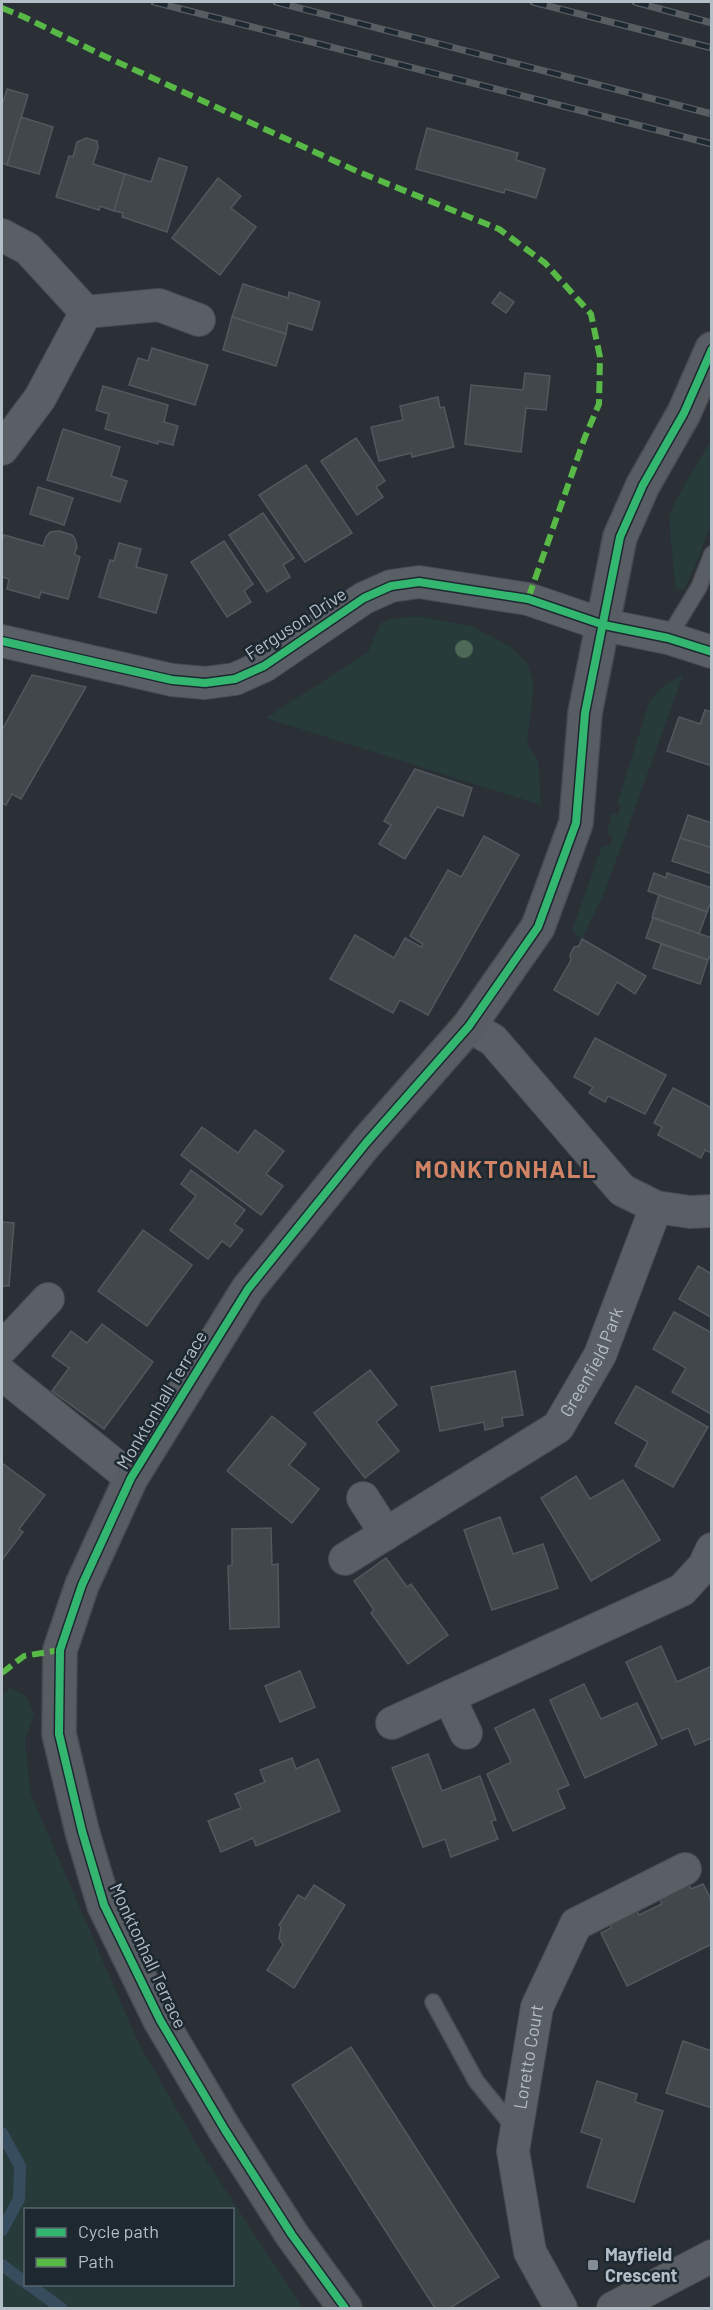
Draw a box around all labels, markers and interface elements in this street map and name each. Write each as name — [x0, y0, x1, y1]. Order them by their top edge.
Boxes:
street label: Ferguson Drive — [241, 582, 350, 664]
district label: MONKTONHALL — [415, 1154, 597, 1183]
street label: Greenfield Park — [554, 1304, 627, 1420]
street label: Monktonhall Terrace — [111, 1326, 211, 1473]
street label: Monktonhall Terrace — [106, 1879, 192, 2032]
street label: Loretto Court — [508, 2002, 547, 2111]
legend — [24, 2208, 234, 2286]
text: Cycle path — [78, 2220, 159, 2242]
place label: Mayfield Crescent — [605, 2243, 678, 2286]
text: Path — [78, 2250, 114, 2272]
marker: Mayfield Crescent — [586, 2258, 600, 2272]

